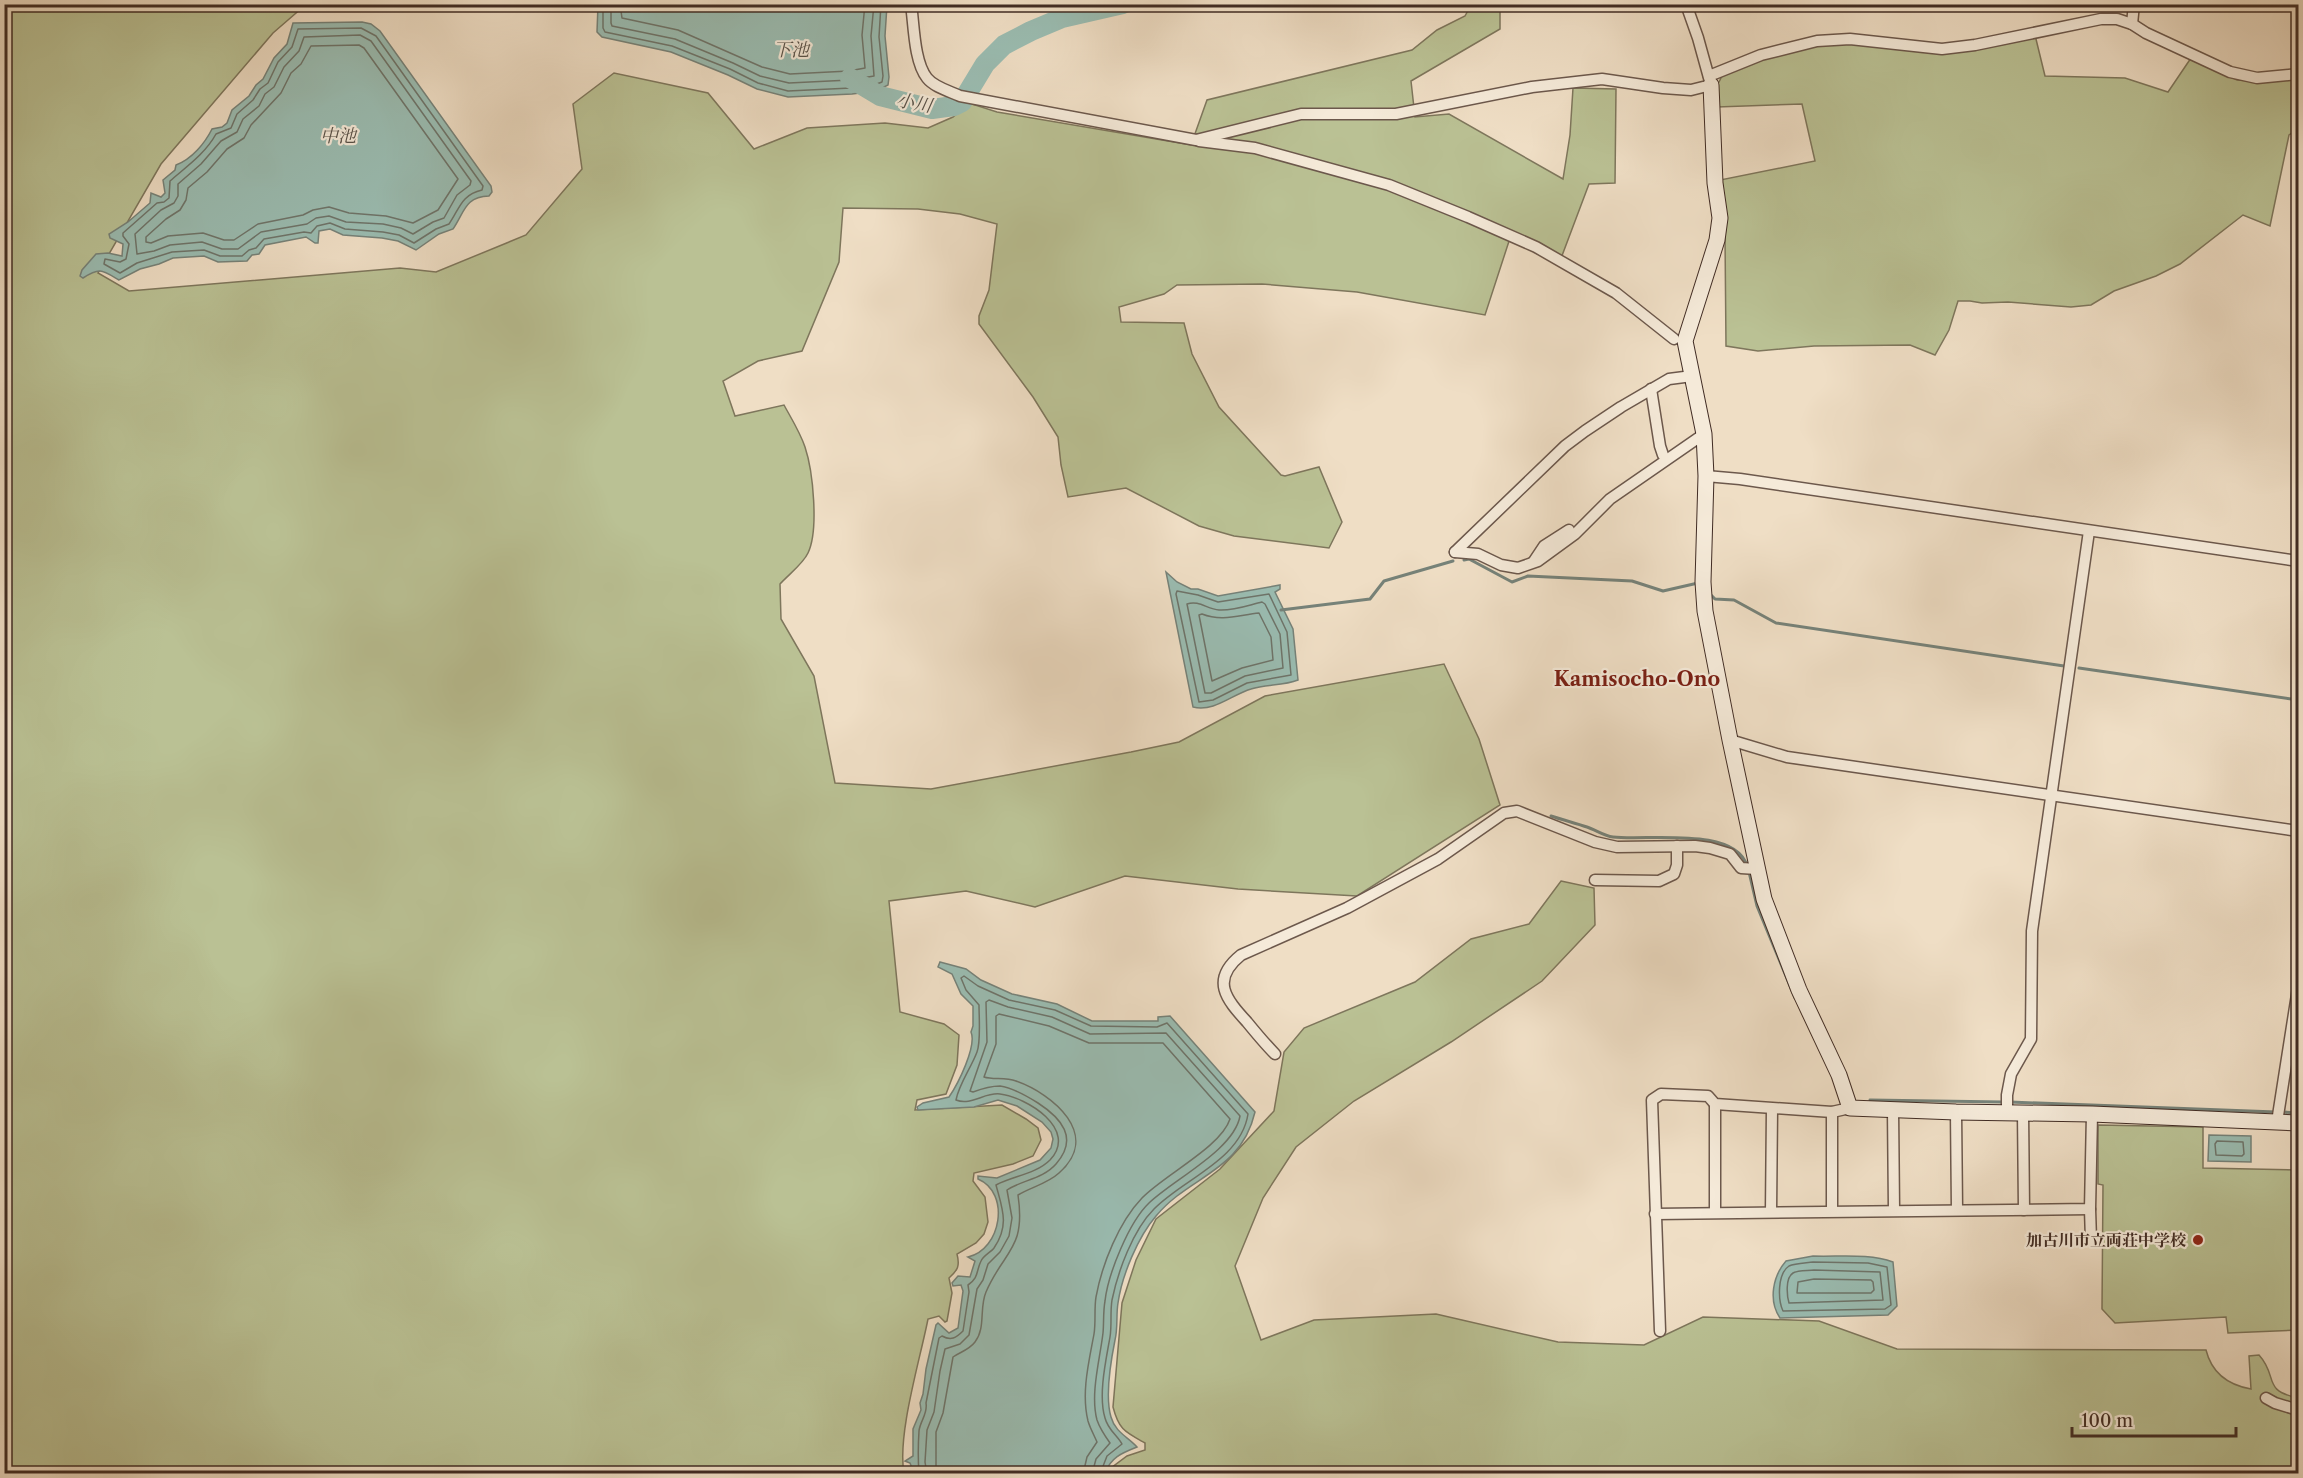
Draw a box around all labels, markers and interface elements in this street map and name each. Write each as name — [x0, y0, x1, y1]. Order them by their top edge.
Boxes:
water label: 下池 — [773, 39, 811, 61]
water label: 小川 — [894, 89, 936, 117]
water label: 中池 — [320, 125, 358, 147]
district label: Kamisocho-Ono — [1554, 667, 1720, 691]
place label: 加古川市立両荘中学校 — [2026, 1230, 2187, 1250]
marker: 加古川市立両荘中学校 — [2191, 1233, 2205, 1247]
scale bar — [2072, 1400, 2236, 1438]
text: 100 m — [2081, 1410, 2133, 1432]

